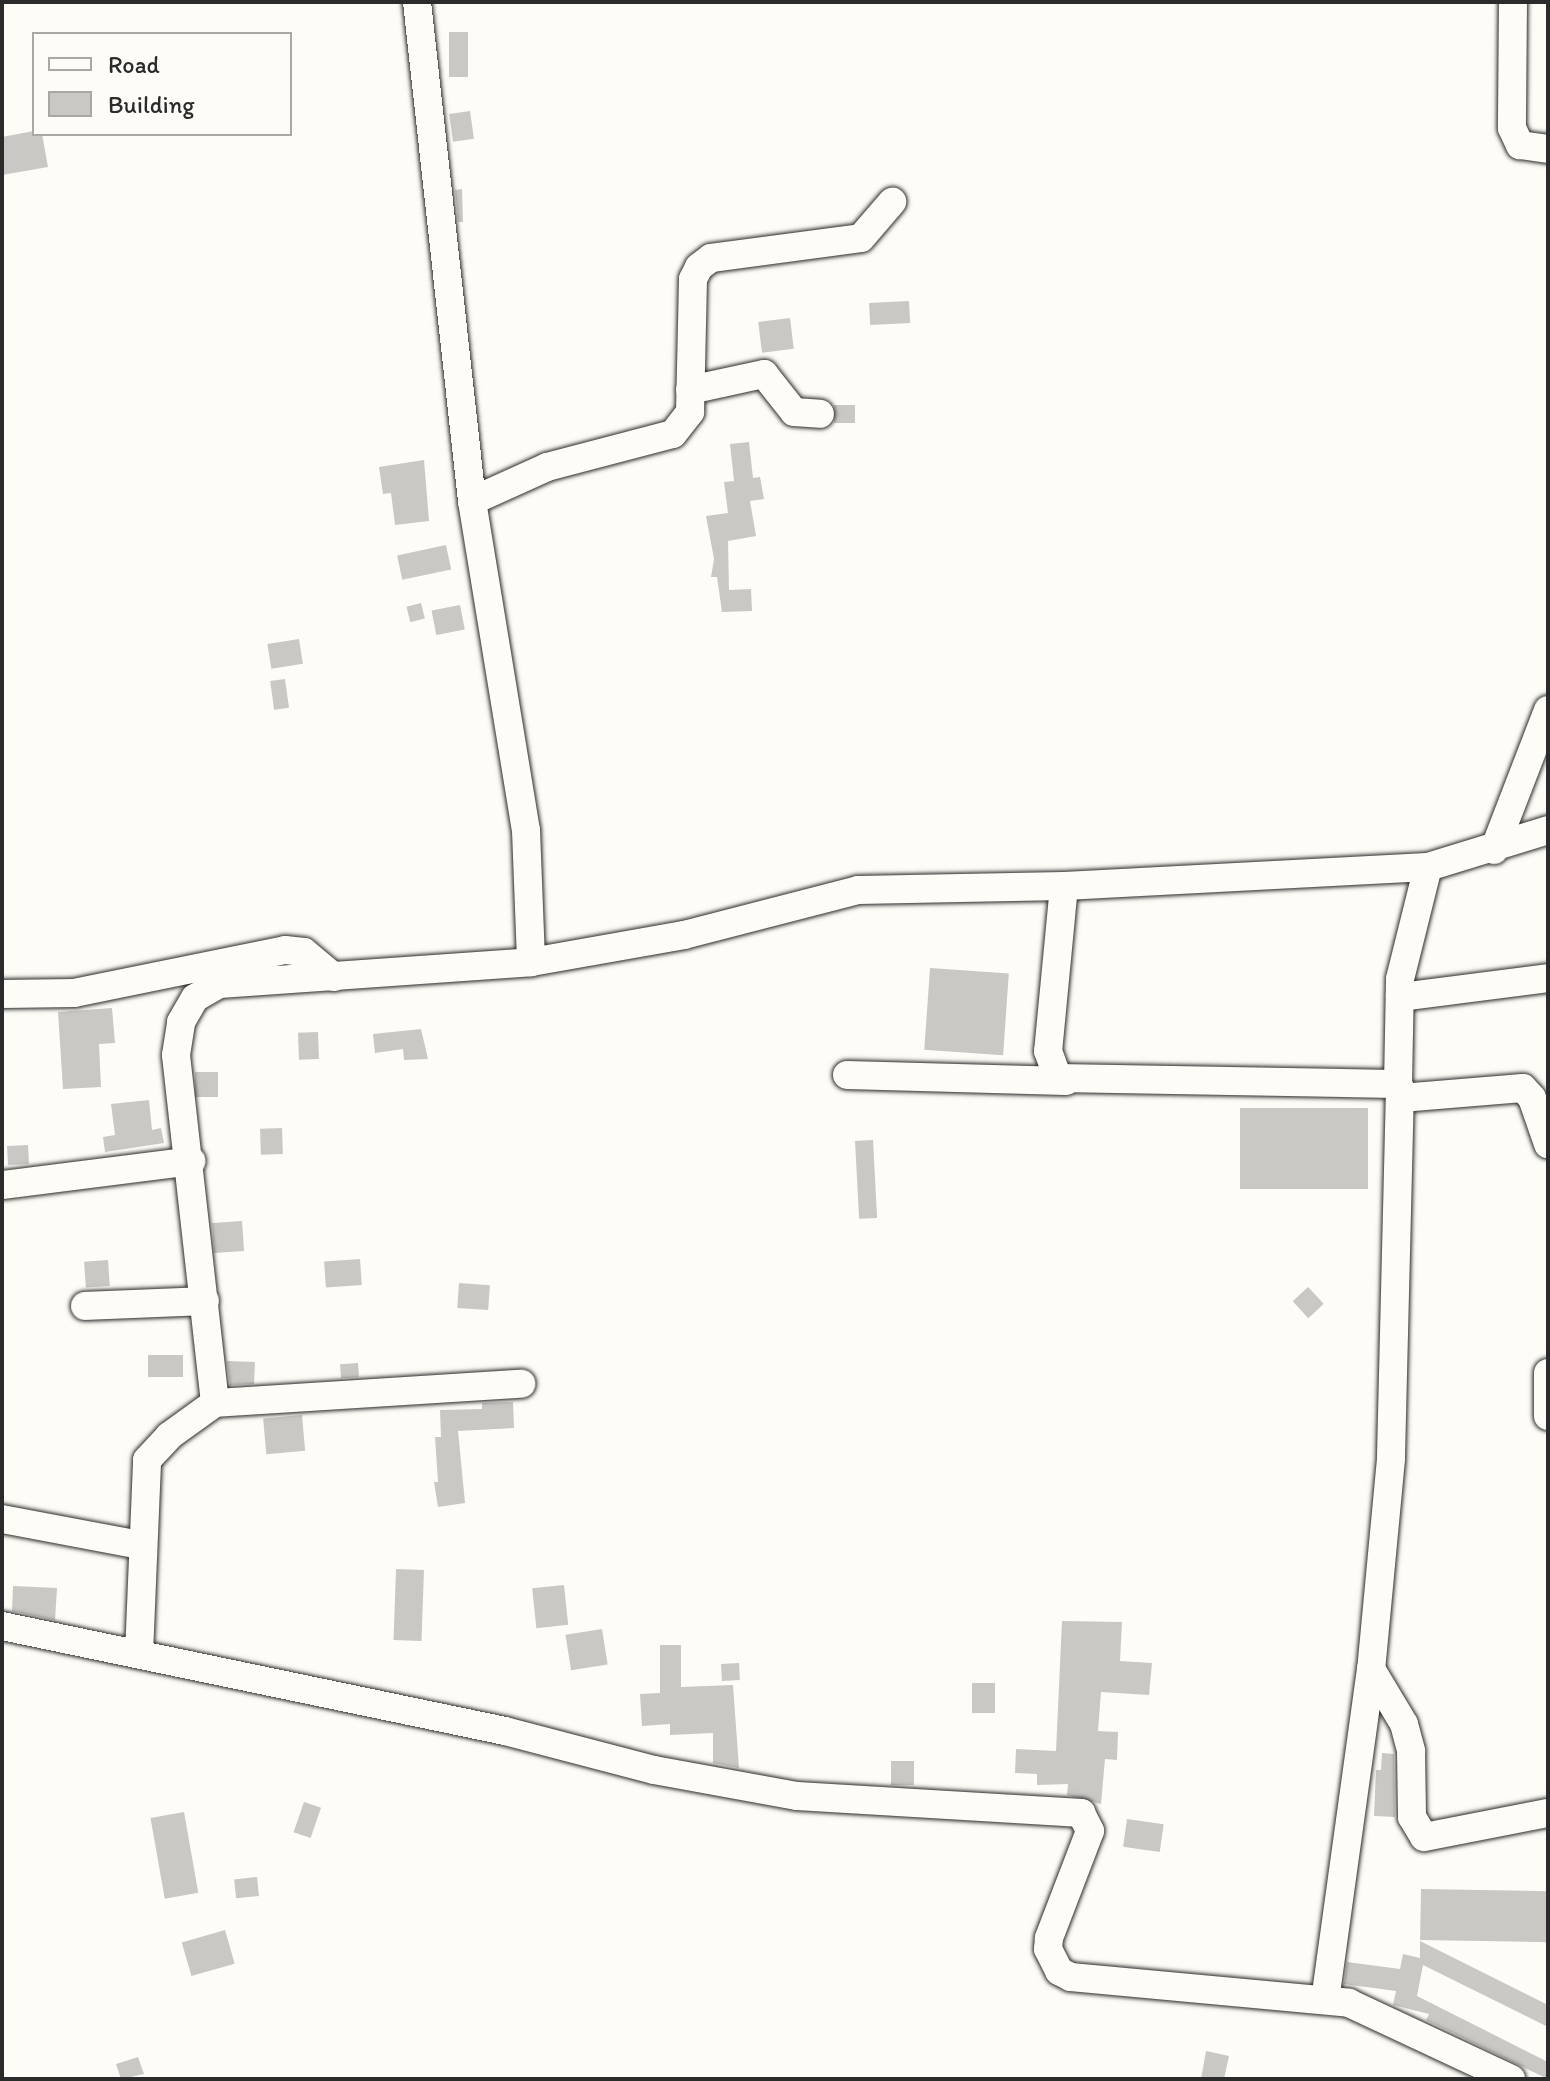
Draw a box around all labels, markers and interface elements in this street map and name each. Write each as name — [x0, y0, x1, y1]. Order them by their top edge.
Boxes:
legend — [32, 32, 292, 136]
text: Road — [108, 50, 160, 79]
text: Building — [108, 90, 195, 119]

